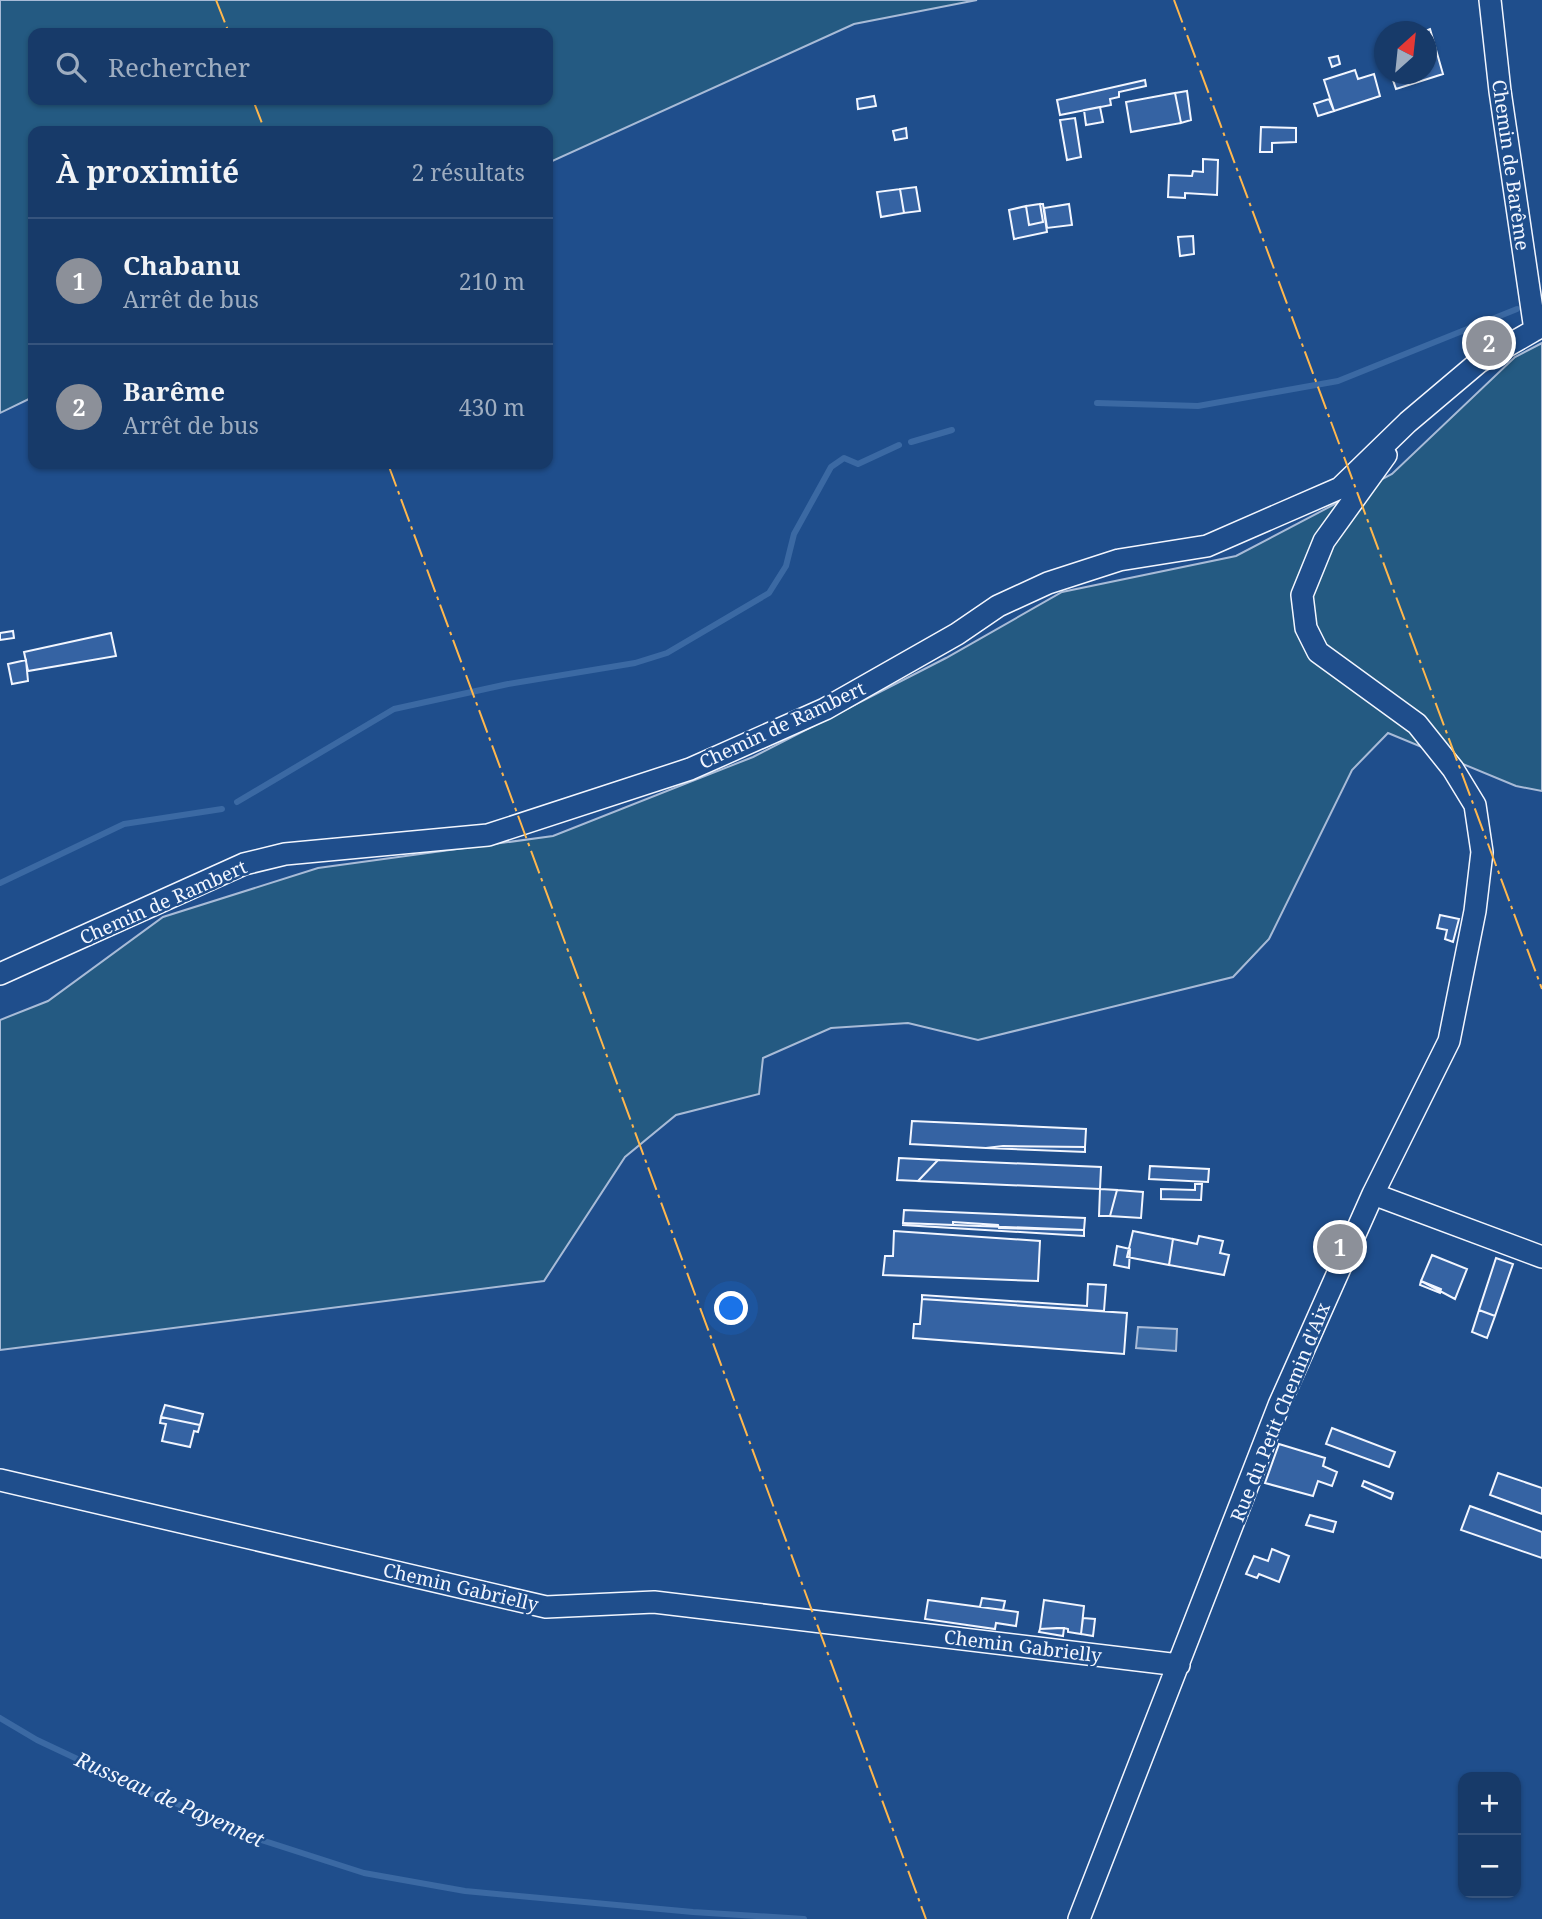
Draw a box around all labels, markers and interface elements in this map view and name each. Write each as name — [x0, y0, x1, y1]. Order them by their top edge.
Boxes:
north arrow — [1374, 21, 1437, 84]
search box — [28, 28, 553, 105]
icon: search — [52, 48, 90, 86]
text: Rechercher — [108, 49, 250, 85]
street label: Chemin de Barême — [1486, 78, 1536, 252]
text: À proximité — [56, 151, 239, 192]
text: 2 résultats — [411, 156, 525, 188]
text: Chabanu — [123, 247, 241, 283]
text: 1 — [73, 265, 86, 297]
text: 210 m — [459, 265, 525, 297]
text: Arrêt de bus — [123, 283, 259, 315]
pin: 2 — [1466, 317, 1512, 369]
text: Barême — [123, 373, 225, 409]
text: 2 — [73, 391, 86, 423]
text: 430 m — [459, 391, 525, 423]
text: Arrêt de bus — [123, 409, 259, 441]
street label: Chemin de Rambert — [695, 675, 870, 775]
street label: Chemin de Rambert — [75, 853, 251, 951]
pin: 1 — [1317, 1221, 1363, 1273]
your location — [714, 1291, 748, 1325]
street label: Rue du Petit Chemin d'Aix — [1224, 1299, 1336, 1525]
street label: Chemin Gabrielly — [381, 1556, 542, 1618]
street label: Chemin Gabrielly — [943, 1623, 1104, 1669]
water label: Russeau de Payennet — [70, 1744, 269, 1853]
map controls — [1458, 1772, 1521, 1898]
button: + — [1458, 1772, 1521, 1835]
button: − — [1458, 1835, 1521, 1898]

